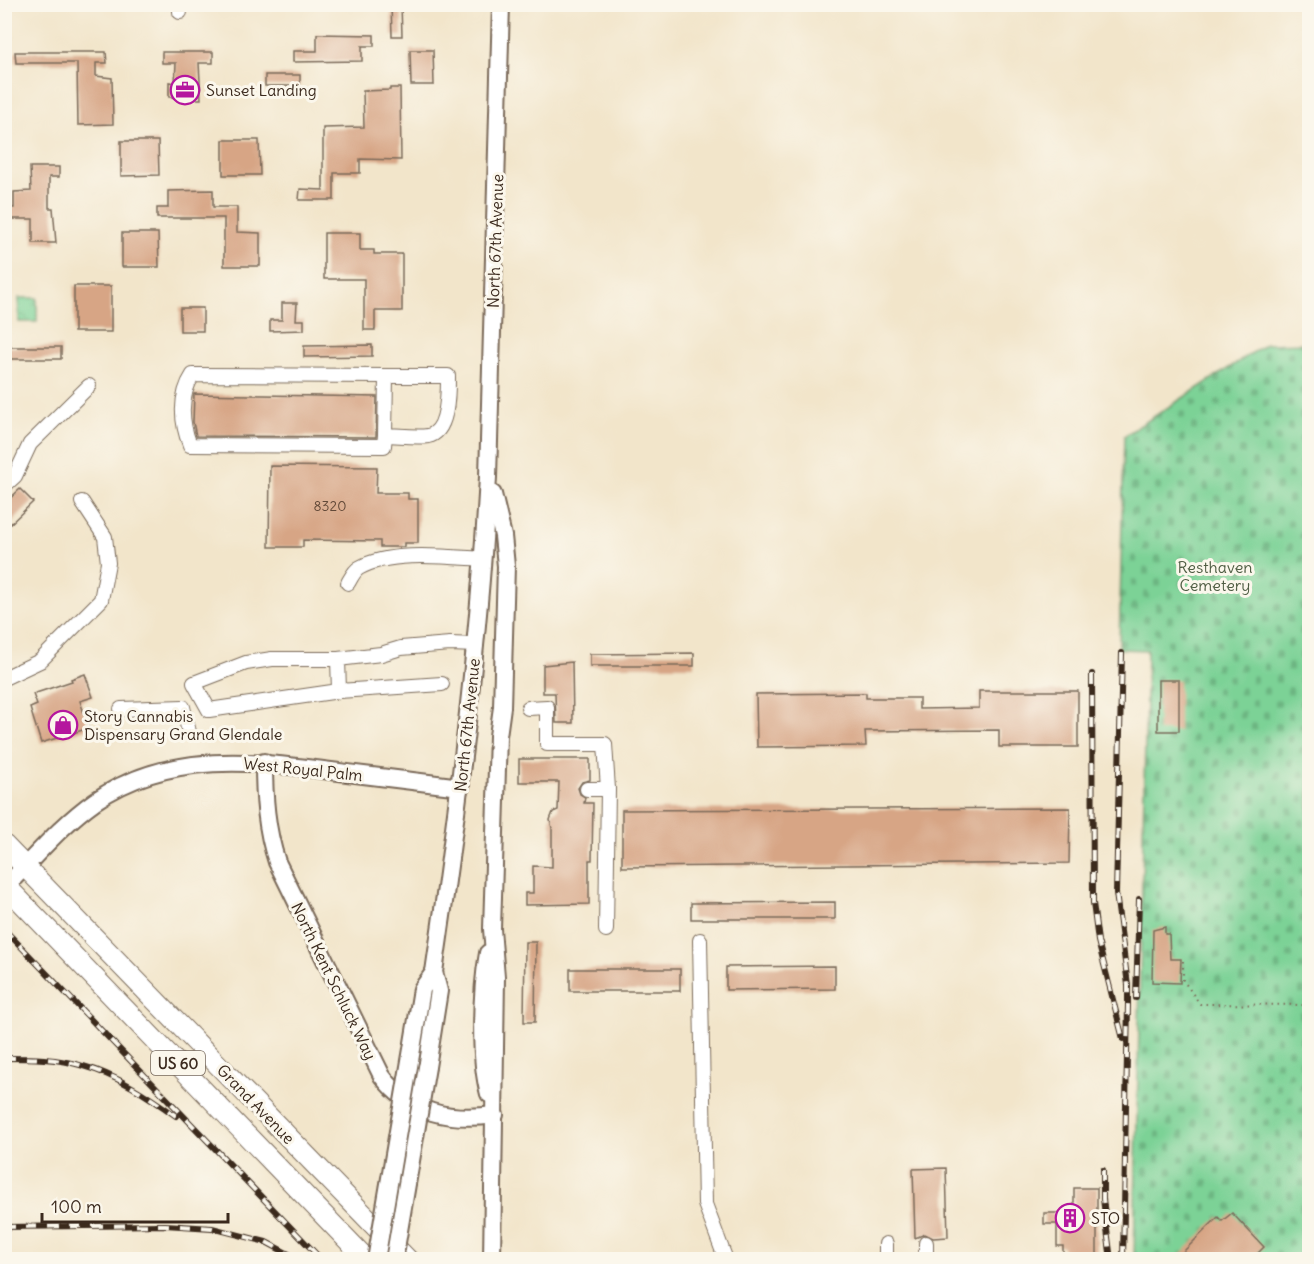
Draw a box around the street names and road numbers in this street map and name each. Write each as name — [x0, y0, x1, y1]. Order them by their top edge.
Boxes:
street label: North 67th Avenue — [483, 174, 507, 308]
street label: North 67th Avenue — [450, 657, 484, 793]
street label: West Royal Palm — [242, 753, 364, 785]
street label: North Kent Schluck Way — [287, 899, 381, 1063]
road number: US 60 — [151, 1051, 205, 1075]
street label: Grand Avenue — [213, 1060, 299, 1148]

